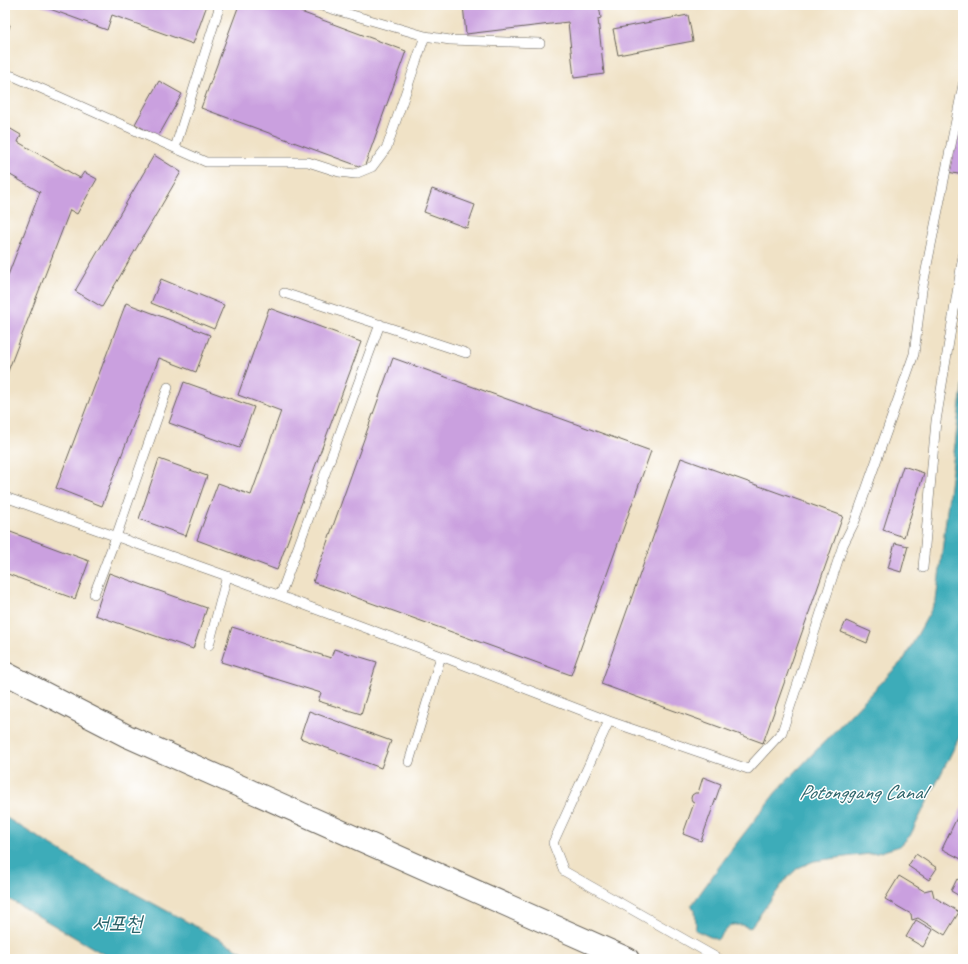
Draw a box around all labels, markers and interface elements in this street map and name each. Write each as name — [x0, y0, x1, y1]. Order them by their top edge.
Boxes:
water label: Potonggang Canal — [799, 779, 932, 805]
water label: 서포천 — [92, 910, 144, 936]

